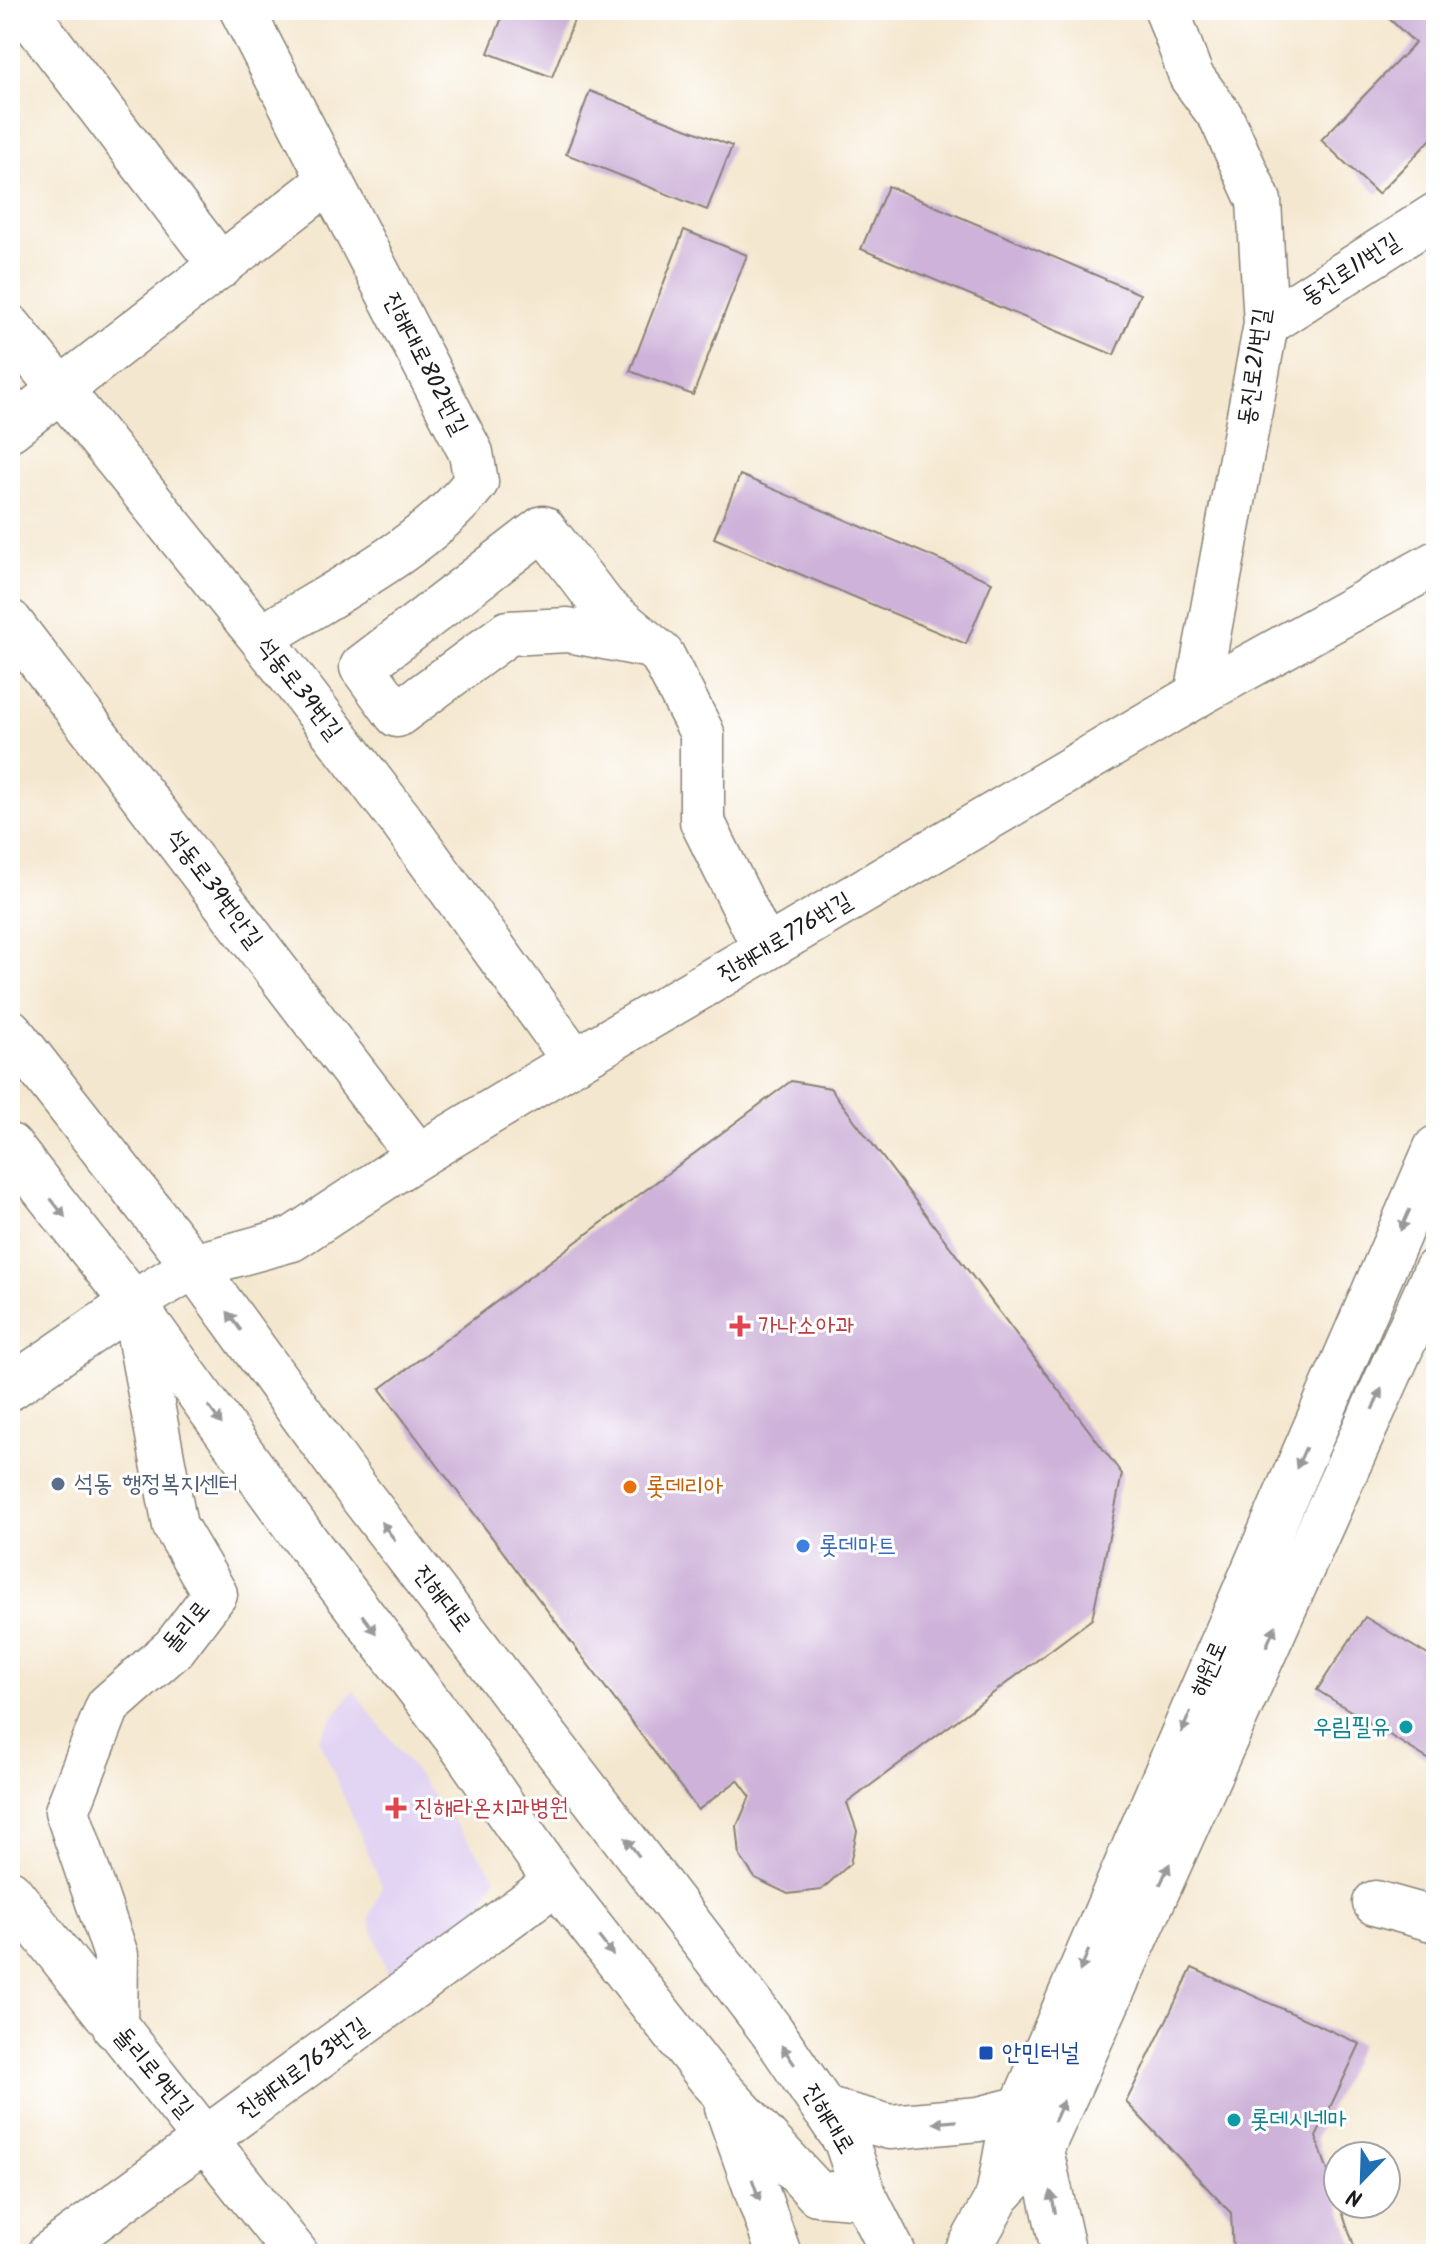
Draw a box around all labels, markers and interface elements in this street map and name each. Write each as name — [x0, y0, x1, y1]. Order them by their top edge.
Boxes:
street label: 동진로11번길 — [1294, 223, 1408, 317]
street label: 진해대로802번길 — [372, 286, 478, 442]
street label: 동진로21번길 — [1227, 306, 1283, 428]
street label: 석동로39번길 — [246, 629, 352, 749]
street label: 석동로39번안길 — [156, 821, 272, 957]
street label: 진해대로776번길 — [710, 882, 860, 994]
one-way arrow — [50, 1198, 66, 1218]
one-way arrow — [1398, 1208, 1411, 1232]
place label: 가나소아과 — [758, 1307, 855, 1346]
one-way arrow — [227, 1311, 242, 1332]
marker: 가나소아과 — [729, 1315, 751, 1337]
one-way arrow — [1371, 1387, 1384, 1411]
one-way arrow — [206, 1405, 222, 1426]
one-way arrow — [1294, 1446, 1308, 1470]
place label: 석동 행정복지센터 — [74, 1465, 238, 1504]
place label: 롯데리아 — [646, 1468, 723, 1507]
marker: 석동 행정복지센터 — [49, 1475, 67, 1493]
marker: 롯데리아 — [621, 1478, 639, 1496]
one-way arrow — [381, 1521, 397, 1541]
place label: 롯데마트 — [819, 1527, 896, 1566]
marker: 롯데마트 — [794, 1537, 812, 1555]
street label: 진해대로 — [403, 1557, 481, 1641]
street label: 돌리로 — [153, 1592, 221, 1662]
one-way arrow — [361, 1614, 377, 1634]
one-way arrow — [1264, 1625, 1278, 1648]
street label: 해원로 — [1179, 1635, 1239, 1703]
place label: 우림필유 — [1313, 1708, 1390, 1747]
one-way arrow — [1179, 1710, 1193, 1734]
marker: 우림필유 — [1397, 1718, 1415, 1736]
place label: 진해라온치과병원 — [414, 1789, 569, 1828]
marker: 진해라온치과병원 — [385, 1797, 407, 1819]
one-way arrow — [625, 1837, 641, 1858]
one-way arrow — [1158, 1862, 1172, 1885]
one-way arrow — [598, 1936, 614, 1956]
one-way arrow — [1078, 1949, 1091, 1973]
street label: 진해대로763번길 — [229, 2008, 377, 2130]
street label: 돌리로9번길 — [103, 2019, 203, 2127]
place label: 안민터널 — [1002, 2034, 1079, 2073]
marker: 안민터널 — [977, 2044, 995, 2062]
one-way arrow — [781, 2045, 796, 2066]
street label: 진해대로 — [791, 2076, 865, 2162]
one-way arrow — [1052, 2099, 1065, 2123]
place label: 롯데시네마 — [1250, 2101, 1347, 2140]
marker: 롯데시네마 — [1225, 2111, 1243, 2129]
one-way arrow — [932, 2116, 957, 2129]
north arrow — [1322, 2140, 1402, 2220]
text: N — [1342, 2177, 1368, 2215]
one-way arrow — [750, 2178, 763, 2202]
one-way arrow — [1046, 2189, 1058, 2214]

